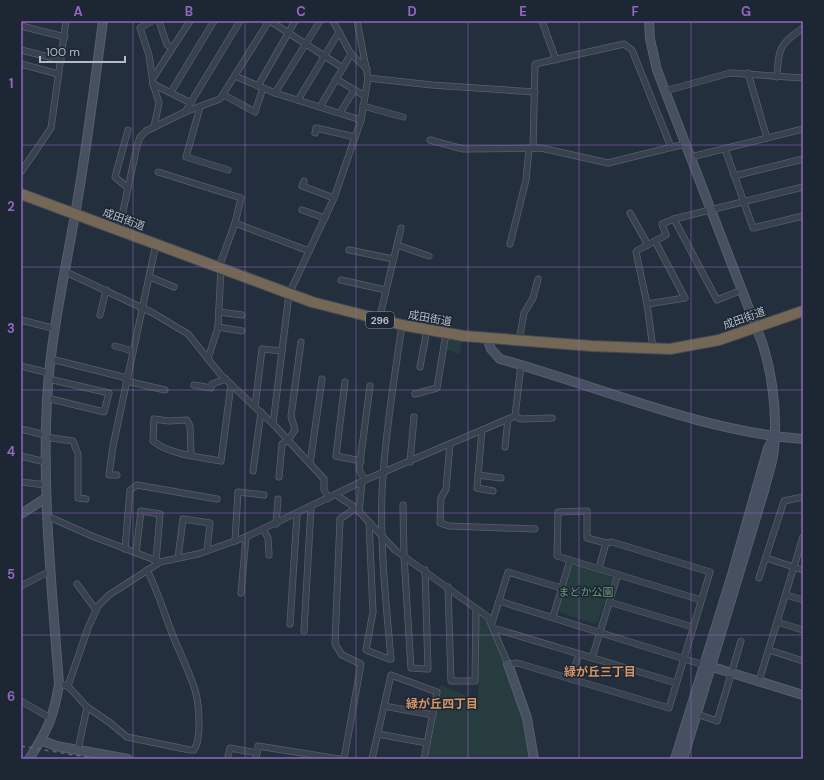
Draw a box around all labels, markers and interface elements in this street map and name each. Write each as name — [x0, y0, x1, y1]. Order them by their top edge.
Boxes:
text: A — [73, 3, 83, 20]
text: B — [185, 3, 193, 20]
text: C — [296, 3, 306, 20]
text: D — [407, 3, 417, 20]
text: E — [519, 3, 527, 20]
text: F — [631, 3, 639, 20]
text: G — [741, 3, 751, 20]
scale bar — [40, 38, 125, 64]
text: 100 m — [46, 44, 80, 60]
text: 1 — [9, 75, 13, 92]
text: 2 — [7, 198, 15, 215]
street label: 成田街道 — [101, 205, 147, 233]
street label: 成田街道 — [721, 304, 767, 332]
street label: 成田街道 — [407, 307, 453, 329]
road number: 296 — [366, 312, 394, 328]
text: 3 — [7, 320, 15, 337]
text: 4 — [7, 443, 15, 460]
text: 5 — [7, 566, 15, 583]
park label: まどか公園 — [559, 585, 614, 599]
district label: 緑が丘三丁目 — [564, 664, 636, 680]
text: 6 — [7, 688, 15, 705]
district label: 緑が丘四丁目 — [406, 696, 478, 712]

